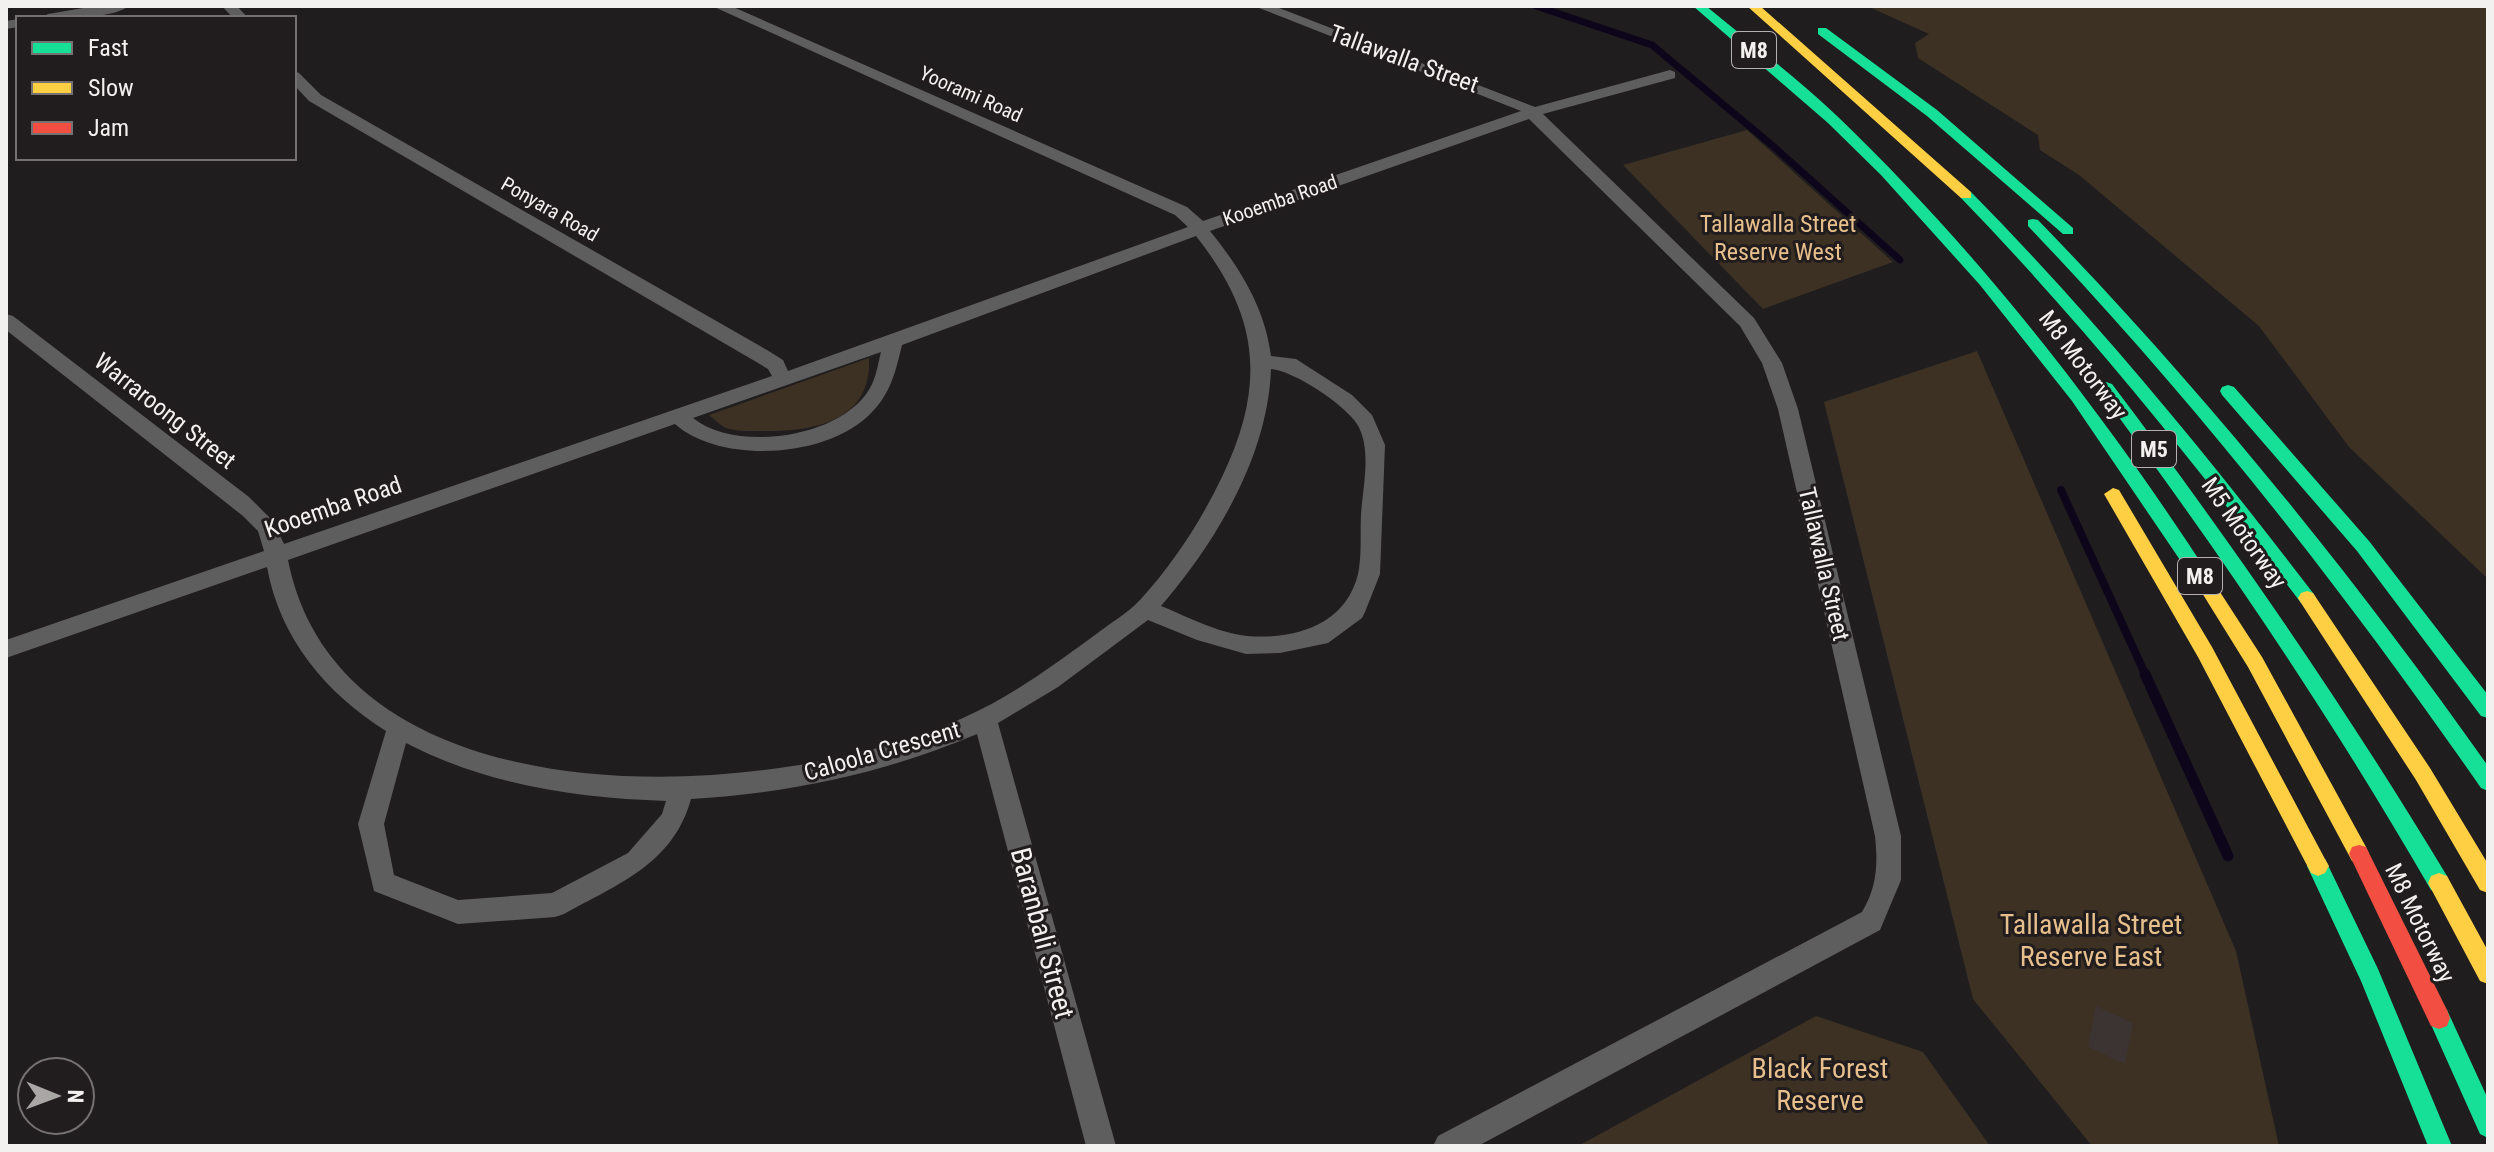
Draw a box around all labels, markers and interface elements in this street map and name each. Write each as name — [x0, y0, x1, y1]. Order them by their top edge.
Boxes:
legend — [16, 16, 296, 160]
street label: Tallawalla Street — [1326, 19, 1482, 99]
road number: M8 — [1732, 32, 1776, 68]
text: Fast — [88, 34, 129, 62]
street label: Yoorami Road — [916, 61, 1026, 127]
text: Slow — [88, 74, 134, 102]
text: Jam — [88, 114, 129, 142]
street label: Kooemba Road — [1220, 169, 1340, 231]
street label: Ponyara Road — [497, 171, 603, 247]
park label: Tallawalla Street Reserve West — [1700, 210, 1856, 266]
street label: M8 Motorway — [2033, 305, 2133, 425]
street label: Warraroong Street — [89, 347, 241, 475]
road number: M5 — [2132, 431, 2176, 467]
street label: Kooemba Road — [261, 470, 405, 544]
street label: M5 Motorway — [2196, 472, 2292, 594]
street label: Tallawalla Street — [1793, 485, 1855, 643]
road number: M8 — [2178, 558, 2222, 594]
street label: Caloola Crescent — [801, 715, 963, 787]
street label: Baranbali Street — [1004, 844, 1081, 1022]
street label: M8 Motorway — [2379, 859, 2461, 987]
park label: Tallawalla Street Reserve East — [2000, 908, 2182, 973]
park label: Black Forest Reserve — [1752, 1052, 1888, 1117]
north arrow — [16, 1056, 96, 1136]
text: N — [63, 1089, 88, 1103]

